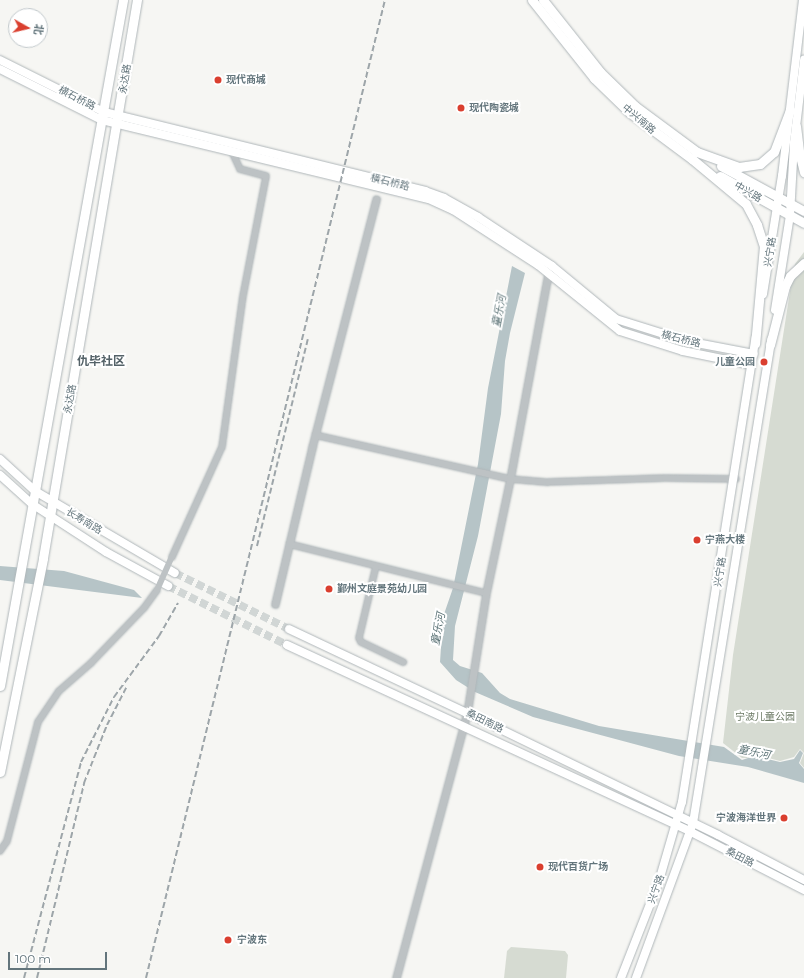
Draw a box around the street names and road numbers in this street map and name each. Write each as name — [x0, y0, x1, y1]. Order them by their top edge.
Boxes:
street label: 永达路 — [117, 63, 133, 95]
street label: 横石桥路 — [56, 84, 98, 112]
street label: 中兴南路 — [620, 102, 658, 136]
street label: 横石桥路 — [369, 171, 411, 193]
street label: 中兴路 — [732, 179, 764, 205]
street label: 兴宁路 — [762, 236, 778, 268]
street label: 横石桥路 — [660, 328, 702, 350]
street label: 永达路 — [61, 383, 79, 415]
street label: 长寿南路 — [64, 506, 104, 536]
street label: 兴宁路 — [712, 556, 728, 588]
street label: 桑田南路 — [464, 707, 506, 735]
street label: 桑田路 — [724, 845, 756, 869]
street label: 兴宁路 — [645, 873, 667, 905]

